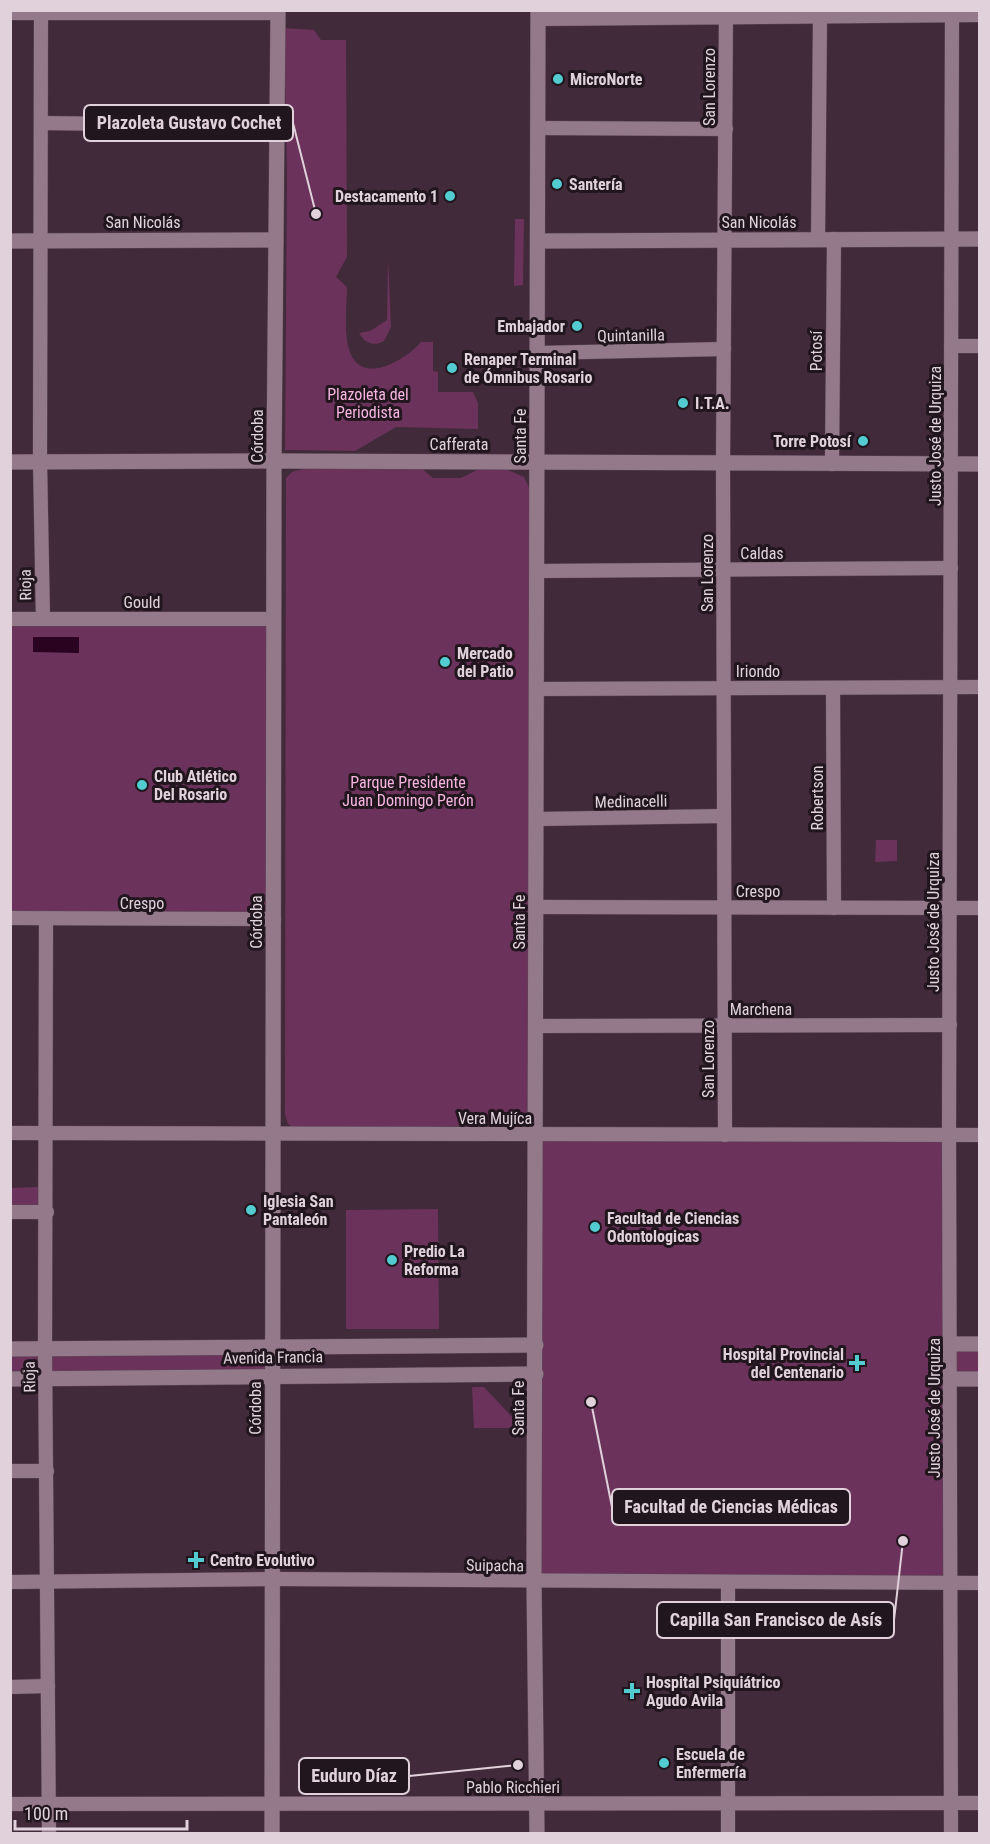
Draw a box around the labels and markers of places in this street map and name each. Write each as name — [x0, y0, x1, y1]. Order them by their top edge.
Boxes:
place label: MicroNorte — [570, 70, 643, 89]
marker: MicroNorte — [551, 72, 565, 86]
callout: Plazoleta Gustavo Cochet — [84, 105, 293, 141]
place label: Santería — [569, 175, 623, 194]
marker: Santería — [550, 177, 564, 191]
place label: Destacamento 1 — [335, 187, 438, 206]
marker: Destacamento 1 — [443, 189, 457, 203]
place label: Embajador — [497, 317, 565, 336]
marker: Embajador — [570, 319, 584, 333]
place label: Renaper Terminal de Ómnibus Rosario — [464, 350, 592, 387]
marker: Renaper Terminal de Ómnibus Rosario — [445, 361, 459, 375]
place label: I.T.A. — [695, 394, 730, 413]
marker: I.T.A. — [676, 396, 690, 410]
place label: Torre Potosí — [773, 432, 853, 451]
marker: Torre Potosí — [856, 434, 870, 448]
place label: Mercado del Patio — [457, 644, 514, 681]
marker: Mercado del Patio — [438, 655, 452, 669]
place label: Club Atlético Del Rosario — [154, 767, 237, 804]
marker: Club Atlético Del Rosario — [135, 778, 149, 792]
place label: Iglesia San Pantaleón — [263, 1192, 334, 1229]
marker: Iglesia San Pantaleón — [244, 1203, 258, 1217]
place label: Facultad de Ciencias Odontologicas — [607, 1209, 739, 1246]
marker: Facultad de Ciencias Odontologicas — [588, 1220, 602, 1234]
place label: Predio La Reforma — [404, 1242, 465, 1279]
marker: Predio La Reforma — [385, 1253, 399, 1267]
place label: Hospital Provincial del Centenario — [723, 1345, 844, 1382]
marker: Hospital Provincial del Centenario — [848, 1354, 866, 1372]
callout: Facultad de Ciencias Médicas — [612, 1489, 850, 1525]
marker: Centro Evolutivo — [187, 1551, 205, 1569]
place label: Centro Evolutivo — [210, 1551, 315, 1570]
callout: Capilla San Francisco de Asís — [657, 1602, 894, 1638]
place label: Hospital Psiquiátrico Agudo Avila — [646, 1673, 781, 1710]
marker: Hospital Psiquiátrico Agudo Avila — [623, 1682, 641, 1700]
place label: Escuela de Enfermería — [676, 1745, 747, 1782]
marker: Escuela de Enfermería — [657, 1756, 671, 1770]
callout: Euduro Díaz — [299, 1758, 409, 1794]

